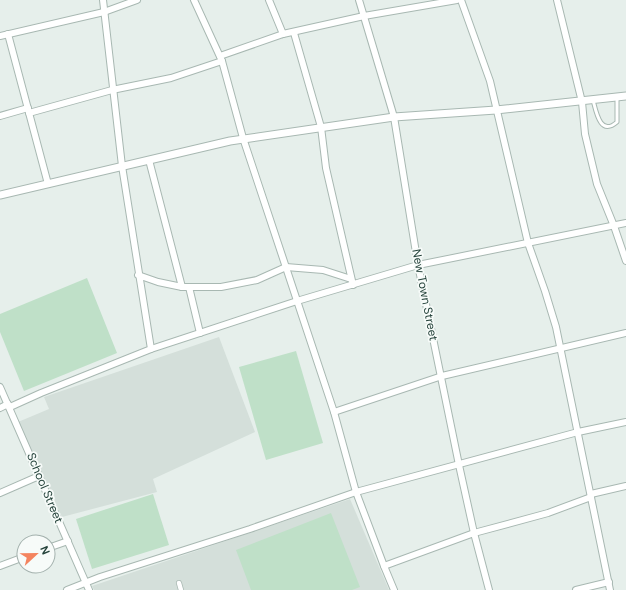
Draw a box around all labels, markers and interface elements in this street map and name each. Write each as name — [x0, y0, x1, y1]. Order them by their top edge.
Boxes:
street label: New Town Street — [408, 248, 442, 342]
street label: School Street — [23, 450, 67, 526]
north arrow — [16, 534, 56, 574]
text: N — [37, 544, 53, 557]

